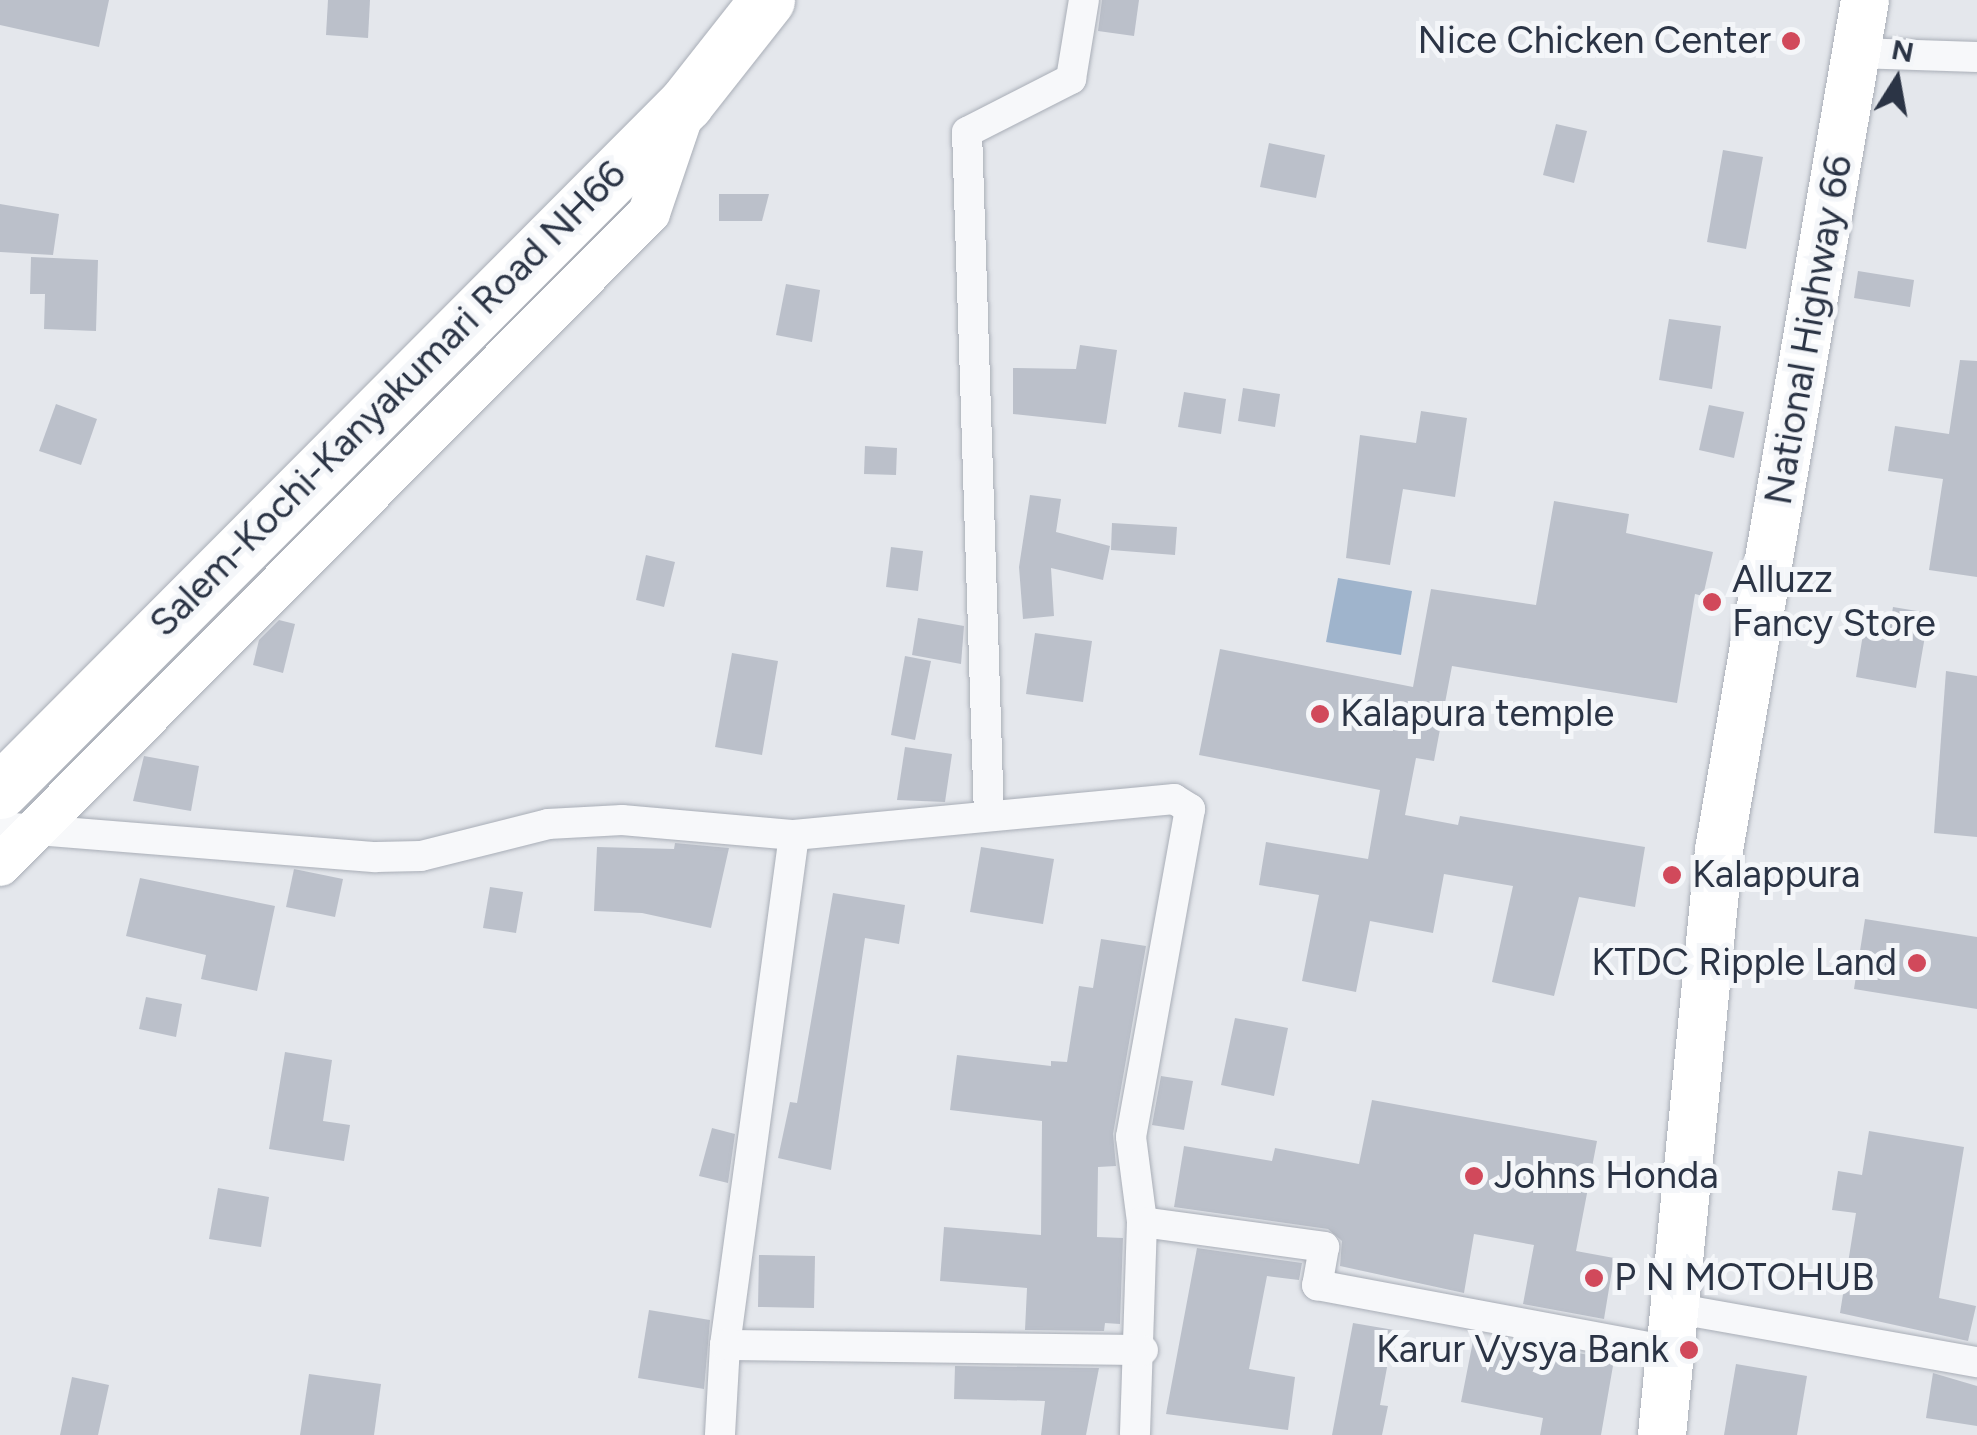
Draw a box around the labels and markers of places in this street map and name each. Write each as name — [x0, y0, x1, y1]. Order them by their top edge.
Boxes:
place label: Nice Chicken Center — [1418, 18, 1771, 64]
marker: Nice Chicken Center — [1780, 30, 1802, 52]
place label: Alluzz Fancy Store — [1732, 557, 1936, 646]
marker: Alluzz Fancy Store — [1701, 591, 1723, 613]
place label: Kalapura temple — [1340, 691, 1614, 737]
marker: Kalapura temple — [1309, 703, 1331, 725]
place label: Kalappura — [1692, 852, 1860, 898]
marker: Kalappura — [1661, 864, 1683, 886]
place label: KTDC Ripple Land — [1591, 940, 1897, 986]
marker: KTDC Ripple Land — [1906, 952, 1928, 974]
place label: Johns Honda — [1494, 1153, 1719, 1199]
marker: Johns Honda — [1463, 1165, 1485, 1187]
place label: P N MOTOHUB — [1614, 1255, 1875, 1301]
marker: P N MOTOHUB — [1583, 1267, 1605, 1289]
place label: Karur Vysya Bank — [1376, 1327, 1669, 1373]
marker: Karur Vysya Bank — [1678, 1339, 1700, 1361]

